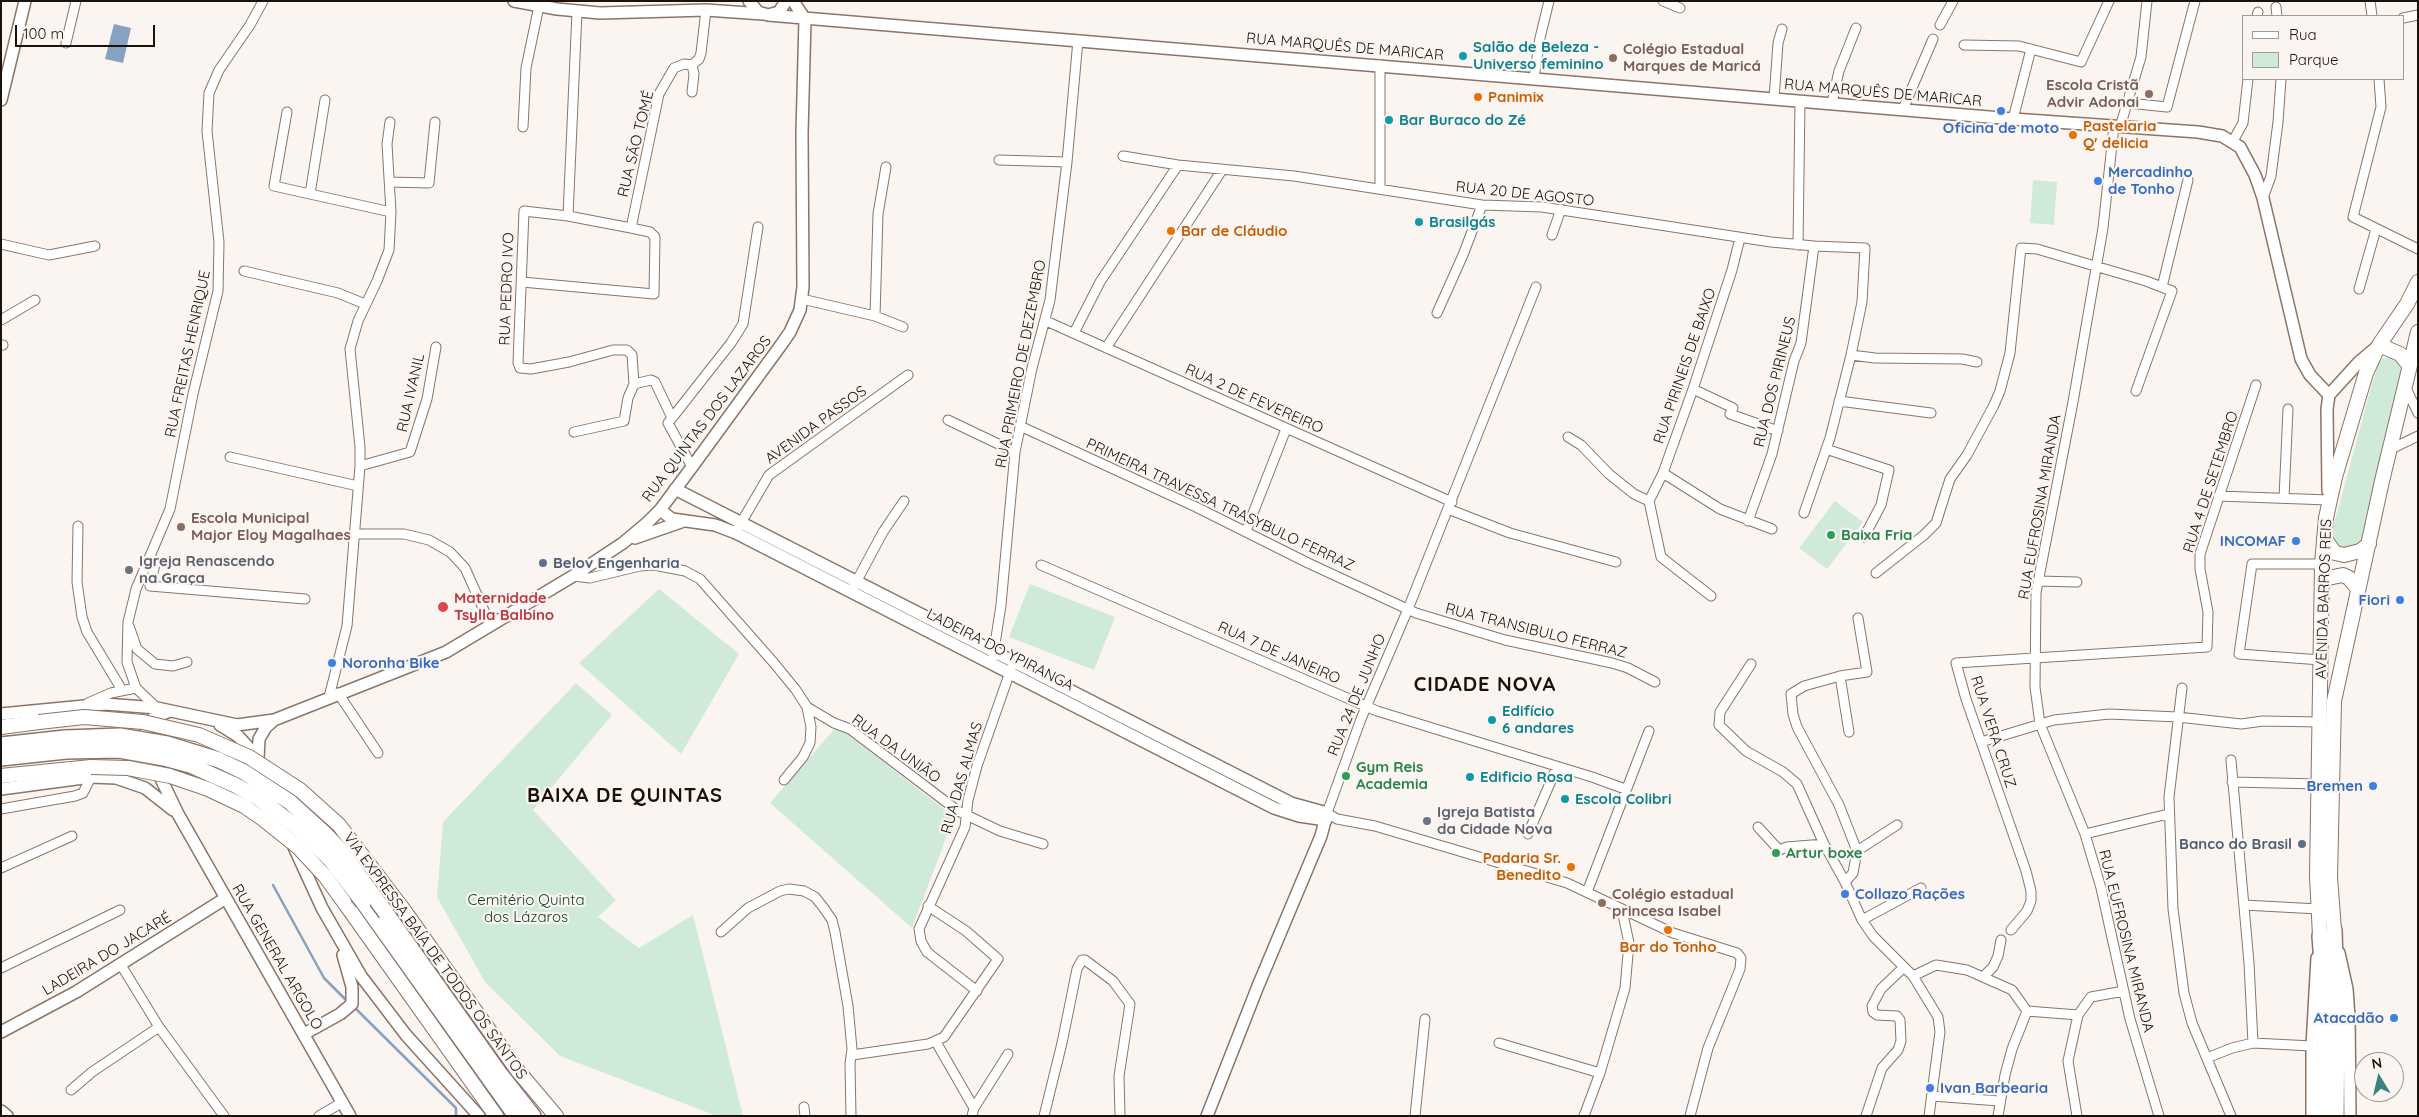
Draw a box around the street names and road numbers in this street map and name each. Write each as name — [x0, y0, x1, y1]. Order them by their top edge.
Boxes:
street label: RUA MARQUÊS DE MARICAR — [1245, 29, 1445, 65]
street label: RUA MARQUÊS DE MARICAR — [1783, 75, 1983, 111]
street label: RUA SĀO TOMÉ — [614, 89, 658, 199]
street label: RUA 20 DE AGOSTO — [1455, 178, 1595, 210]
street label: RUA PEDRO IVO — [496, 232, 518, 346]
street label: RUA PRIMEIRO DE DEZEMBRO — [992, 258, 1050, 470]
street label: RUA FREITAS HENRIQUE — [161, 269, 215, 439]
street label: RUA PIRINEIS DE BAIXO — [1650, 286, 1720, 446]
street label: RUA DOS PIRINEUS — [1750, 315, 1800, 449]
street label: RUA QUINTAS DOS LAZAROS — [639, 332, 775, 506]
street label: RUA IVANIL — [393, 352, 429, 434]
street label: RUA 2 DE FEVEREIRO — [1182, 360, 1326, 438]
street label: AVENIDA PASSOS — [762, 382, 870, 468]
street label: RUA 4 DE SETEMBRO — [2180, 409, 2242, 555]
street label: RUA EUFROSINA MIRANDA — [2015, 413, 2065, 601]
street label: PRIMEIRA TRAVESSA TRASYBULO FERRAZ — [1083, 435, 1357, 575]
street label: AVENIDA BARROS REIS — [2312, 519, 2336, 679]
street label: RUA TRANSIBULO FERRAZ — [1443, 600, 1629, 662]
street label: LADEIRA DO YPIRANGA — [923, 605, 1077, 695]
street label: RUA 7 DE JANEIRO — [1215, 618, 1343, 688]
street label: RUA 24 DE JUNHO — [1324, 631, 1390, 759]
street label: RUA VERA CRUZ — [1966, 674, 2020, 790]
street label: RUA DA UNIÃO — [848, 711, 944, 787]
street label: RUA DAS ALMAS — [937, 720, 987, 836]
street label: VIA EXPRESSA BAÍA DE TODOS OS SANTOS — [339, 829, 531, 1083]
street label: RUA EUFROSINA MIRANDA — [2095, 848, 2157, 1034]
street label: RUA GENERAL ARGOLO — [228, 881, 326, 1033]
street label: LADEIRA DO JACARÉ — [39, 908, 175, 1000]

